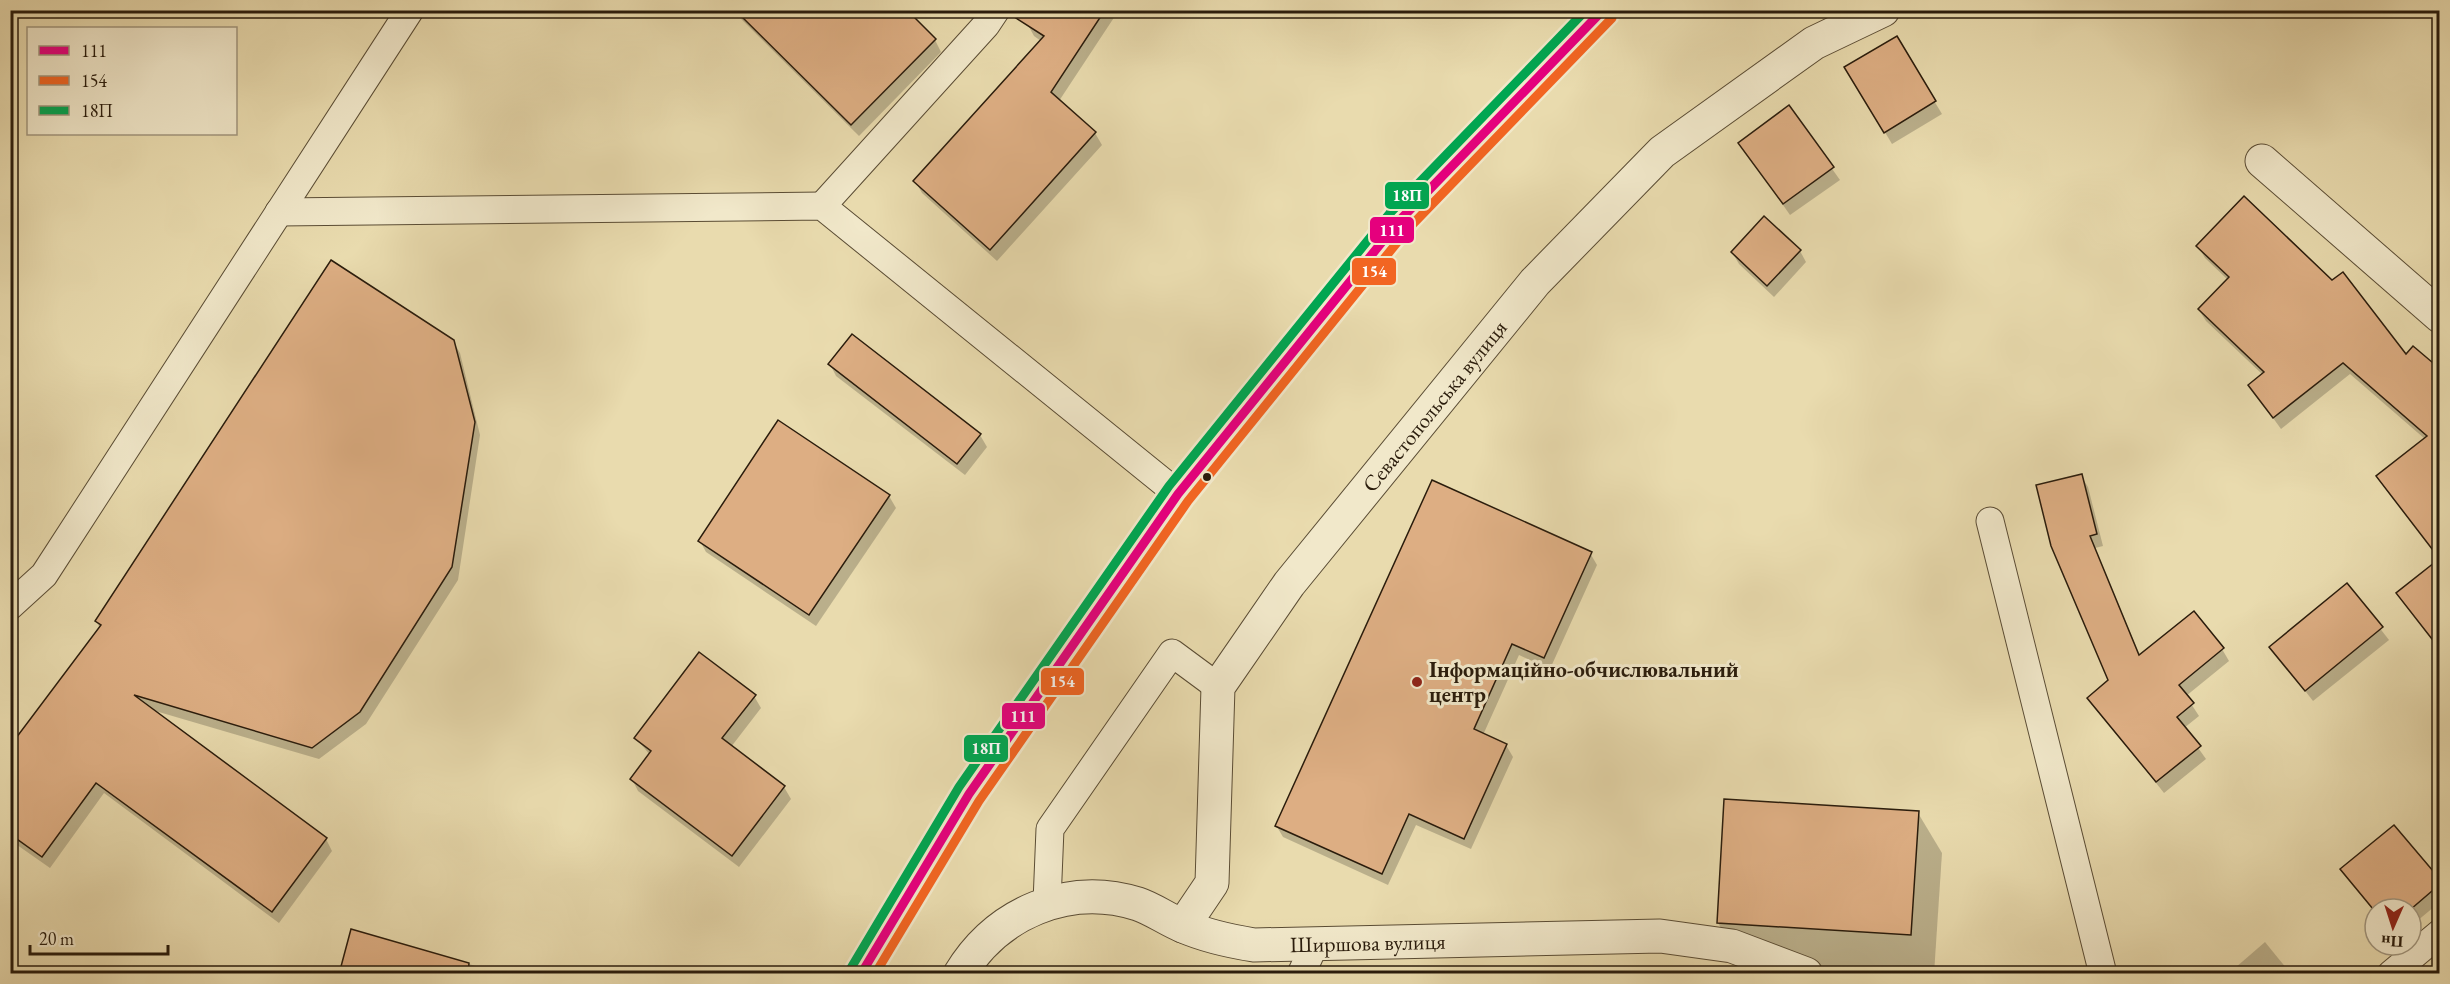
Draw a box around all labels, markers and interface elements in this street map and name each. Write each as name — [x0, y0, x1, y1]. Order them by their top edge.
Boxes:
legend — [27, 27, 237, 135]
text: 111 — [81, 39, 107, 62]
text: 154 — [81, 69, 107, 92]
text: 18П — [81, 99, 113, 122]
line badge: 18П — [1384, 181, 1430, 210]
text: 18П — [1392, 185, 1422, 206]
line badge: 111 — [1369, 216, 1415, 244]
text: 111 — [1379, 220, 1405, 241]
line badge: 154 — [1351, 257, 1397, 286]
text: 154 — [1361, 261, 1387, 282]
street label: Севастопольська вулиця — [1356, 314, 1514, 498]
unlabelled marker — [1201, 471, 1213, 483]
place label: Інформаційно-обчислювальний центр — [1429, 655, 1739, 709]
line badge: 154 — [1040, 667, 1085, 696]
text: 154 — [1049, 671, 1075, 692]
marker: Інформаційно-обчислювальний центр — [1410, 675, 1424, 689]
line badge: 111 — [1001, 702, 1046, 730]
text: 111 — [1010, 706, 1036, 727]
line badge: 18П — [963, 734, 1009, 763]
text: 18П — [971, 738, 1001, 759]
north arrow — [2363, 897, 2423, 957]
scale bar — [30, 918, 168, 956]
text: 20 m — [39, 927, 74, 950]
street label: Ширшова вулиця — [1289, 927, 1446, 959]
text: Пн — [2381, 930, 2404, 953]

